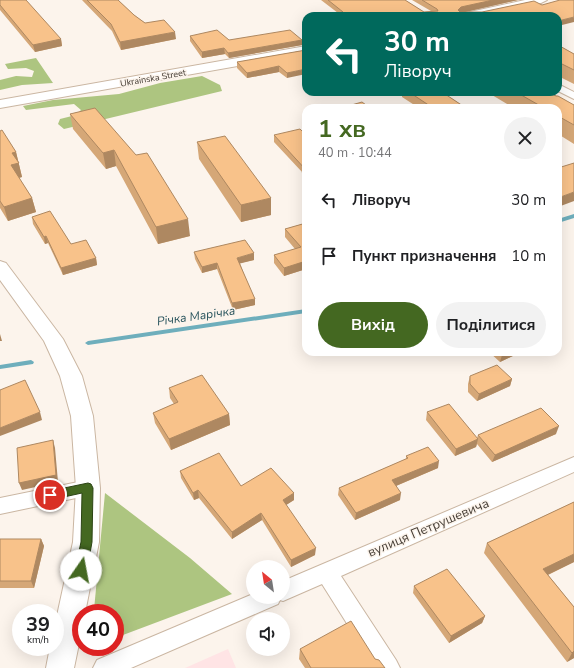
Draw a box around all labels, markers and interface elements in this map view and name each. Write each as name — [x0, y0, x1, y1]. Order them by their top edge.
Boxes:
text: 30 m — [384, 23, 450, 61]
icon: left — [318, 28, 370, 80]
text: Ліворуч — [384, 59, 452, 83]
street label: Ukrainska Street — [119, 66, 188, 90]
text: 1 хв — [318, 113, 366, 145]
button: close — [504, 117, 546, 159]
text: 40 m · 10:44 — [318, 144, 392, 162]
icon: left — [318, 189, 340, 211]
text: Ліворуч — [352, 190, 411, 210]
text: 30 m — [511, 190, 546, 210]
icon: arrive — [318, 245, 340, 267]
text: Пункт призначення — [352, 246, 497, 266]
text: 10 m — [511, 246, 546, 266]
button: Вихід — [318, 302, 428, 348]
button: Поділитися — [436, 302, 546, 348]
water label: Річка Марічка — [156, 303, 236, 329]
pin — [33, 478, 67, 512]
icon: arrive — [39, 484, 61, 506]
street label: вулиця Петрушевича — [365, 494, 492, 562]
position arrow — [60, 549, 102, 591]
north arrow — [246, 560, 290, 604]
map controls — [246, 560, 290, 656]
speed limit sign: 40 — [72, 604, 124, 656]
text: 39 — [26, 611, 50, 638]
button: sound — [246, 612, 290, 656]
text: km/h — [27, 633, 49, 647]

